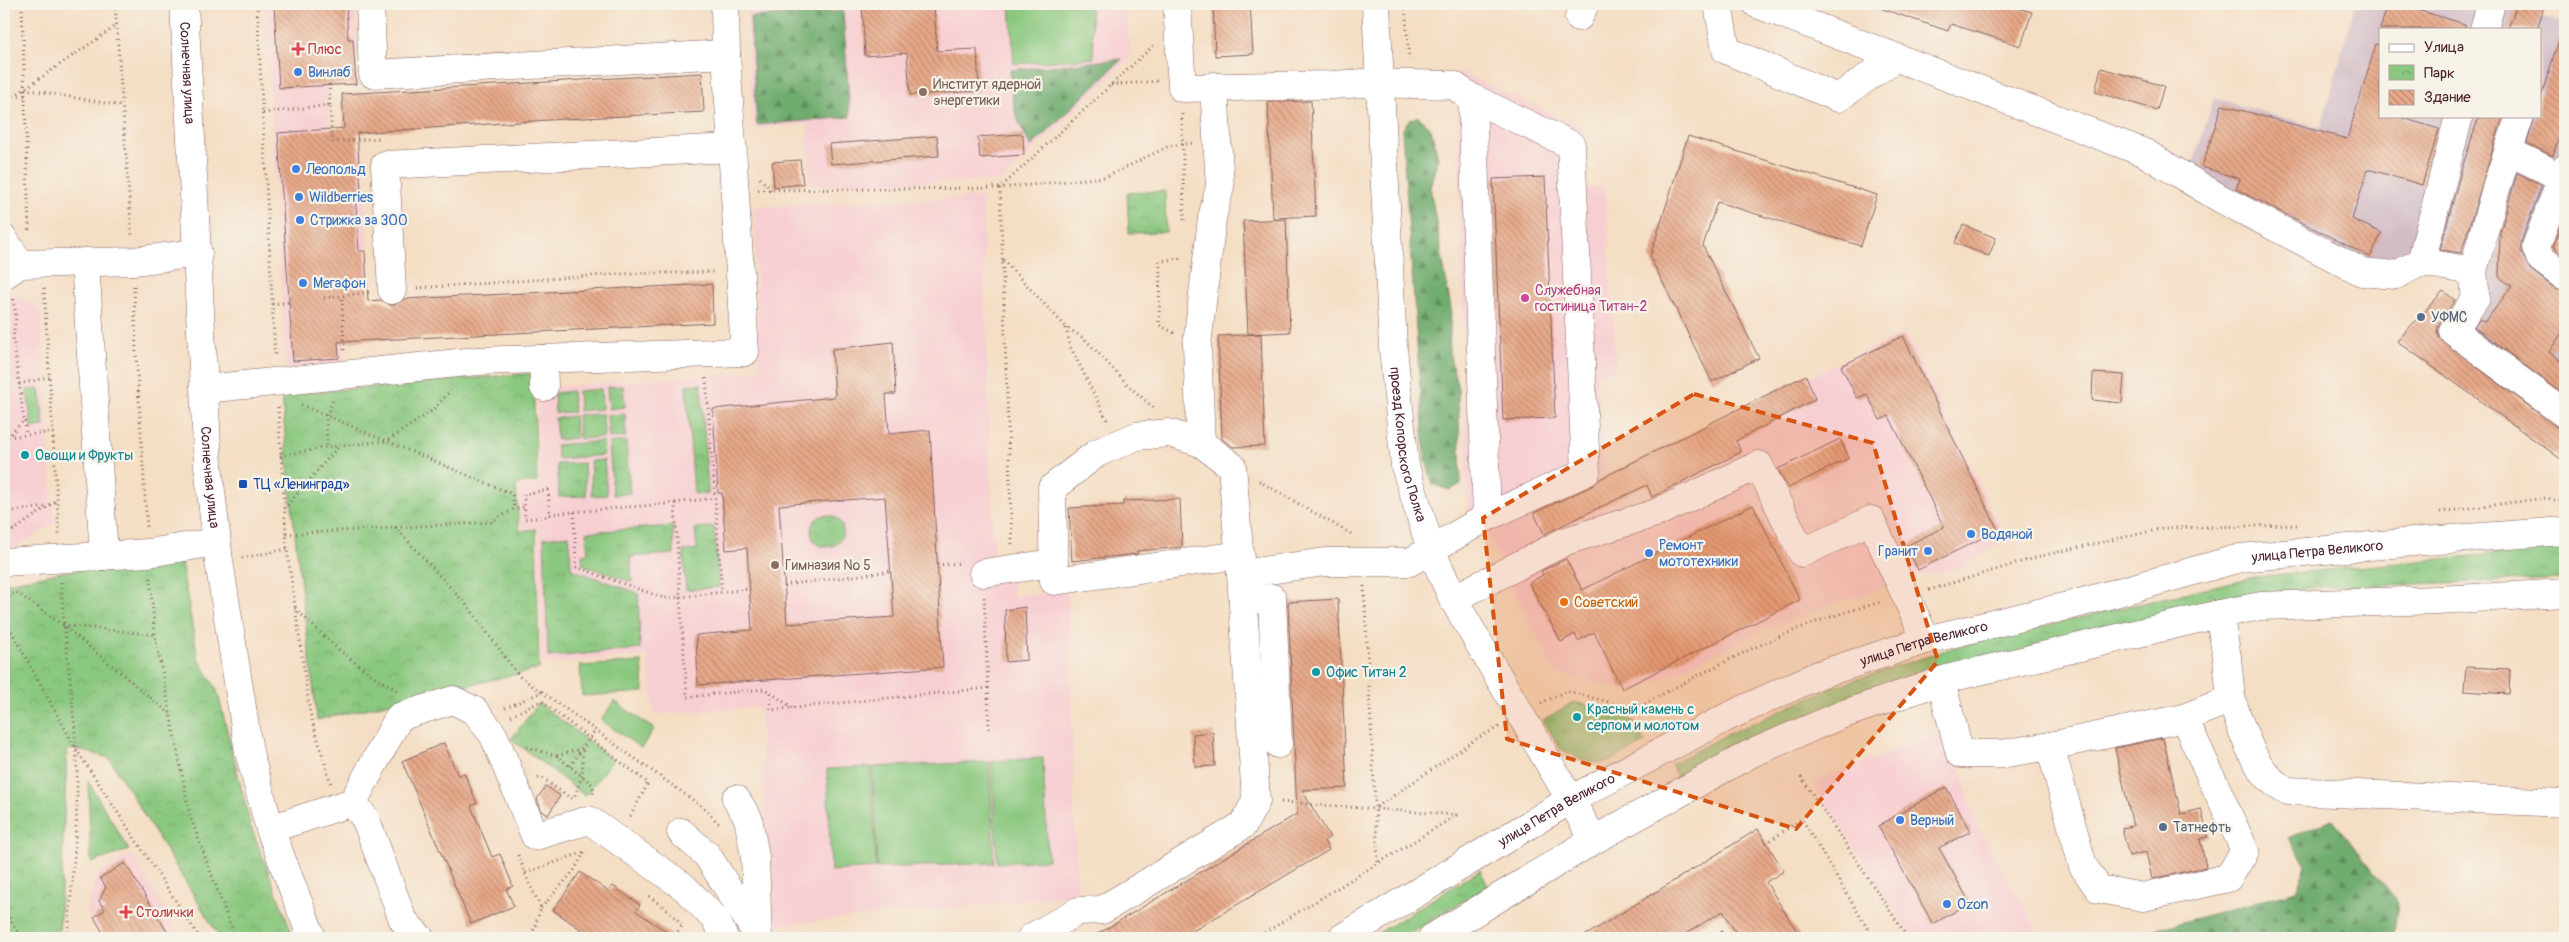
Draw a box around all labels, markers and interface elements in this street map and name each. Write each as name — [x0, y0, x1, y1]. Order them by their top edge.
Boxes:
street label: Солнечная улица — [176, 21, 199, 125]
legend — [2379, 28, 2542, 118]
text: Улица — [2424, 38, 2464, 57]
place label: Плюс — [308, 41, 342, 58]
marker: Плюс — [292, 43, 304, 55]
place label: Винлаб — [308, 64, 351, 81]
text: Парк — [2424, 64, 2455, 83]
marker: Винлаб — [292, 66, 304, 78]
place label: Институт ядерной энергетики — [933, 76, 1041, 109]
marker: Институт ядерной энергетики — [917, 86, 929, 98]
text: Здание — [2424, 88, 2471, 107]
place label: Леопольд — [305, 161, 366, 178]
marker: Леопольд — [290, 163, 302, 175]
place label: Wildberries — [309, 189, 374, 206]
marker: Wildberries — [293, 191, 305, 203]
place label: Стрижка за 300 — [310, 212, 407, 229]
marker: Стрижка за 300 — [294, 214, 306, 226]
place label: Мегафон — [313, 275, 366, 292]
marker: Мегафон — [297, 277, 309, 289]
place label: Служебная гостиница Титан-2 — [1535, 282, 1647, 315]
marker: Служебная гостиница Титан-2 — [1519, 292, 1531, 304]
place label: УФМС — [2431, 309, 2468, 326]
marker: УФМС — [2415, 311, 2427, 323]
street label: проезд Копорского Полка — [1386, 366, 1430, 524]
street label: Солнечная улица — [197, 426, 224, 529]
place label: Овощи и Фрукты — [35, 447, 133, 464]
marker: Овощи и Фрукты — [19, 449, 31, 461]
place label: ТЦ «Ленинград» — [253, 476, 350, 493]
marker: ТЦ «Ленинград» — [237, 478, 249, 490]
place label: Водяной — [1981, 526, 2033, 543]
marker: Водяной — [1965, 528, 1977, 540]
street label: улица Петра Великого — [2250, 536, 2384, 565]
place label: Ремонт мототехники — [1659, 537, 1738, 570]
place label: Гранит — [1878, 543, 1918, 560]
marker: Гранит — [1922, 545, 1934, 557]
marker: Ремонт мототехники — [1643, 547, 1655, 559]
place label: Гимназия № 5 — [785, 557, 871, 574]
marker: Гимназия № 5 — [769, 559, 781, 571]
place label: Советский — [1574, 594, 1638, 611]
marker: Советский — [1558, 596, 1570, 608]
street label: улица Петра Великого — [1857, 617, 1990, 670]
place label: Офис Титан 2 — [1326, 664, 1407, 681]
marker: Офис Титан 2 — [1310, 666, 1322, 678]
place label: Красный камень с серпом и молотом — [1587, 701, 1699, 734]
marker: Красный камень с серпом и молотом — [1571, 711, 1583, 723]
street label: улица Петра Великого — [1494, 769, 1618, 851]
place label: Верный — [1910, 812, 1954, 829]
marker: Верный — [1894, 814, 1906, 826]
place label: Татнефть — [2173, 819, 2232, 836]
marker: Татнефть — [2157, 821, 2169, 833]
place label: Ozon — [1957, 896, 1989, 913]
marker: Ozon — [1941, 898, 1953, 910]
place label: Столички — [136, 904, 193, 921]
marker: Столички — [120, 906, 132, 918]

